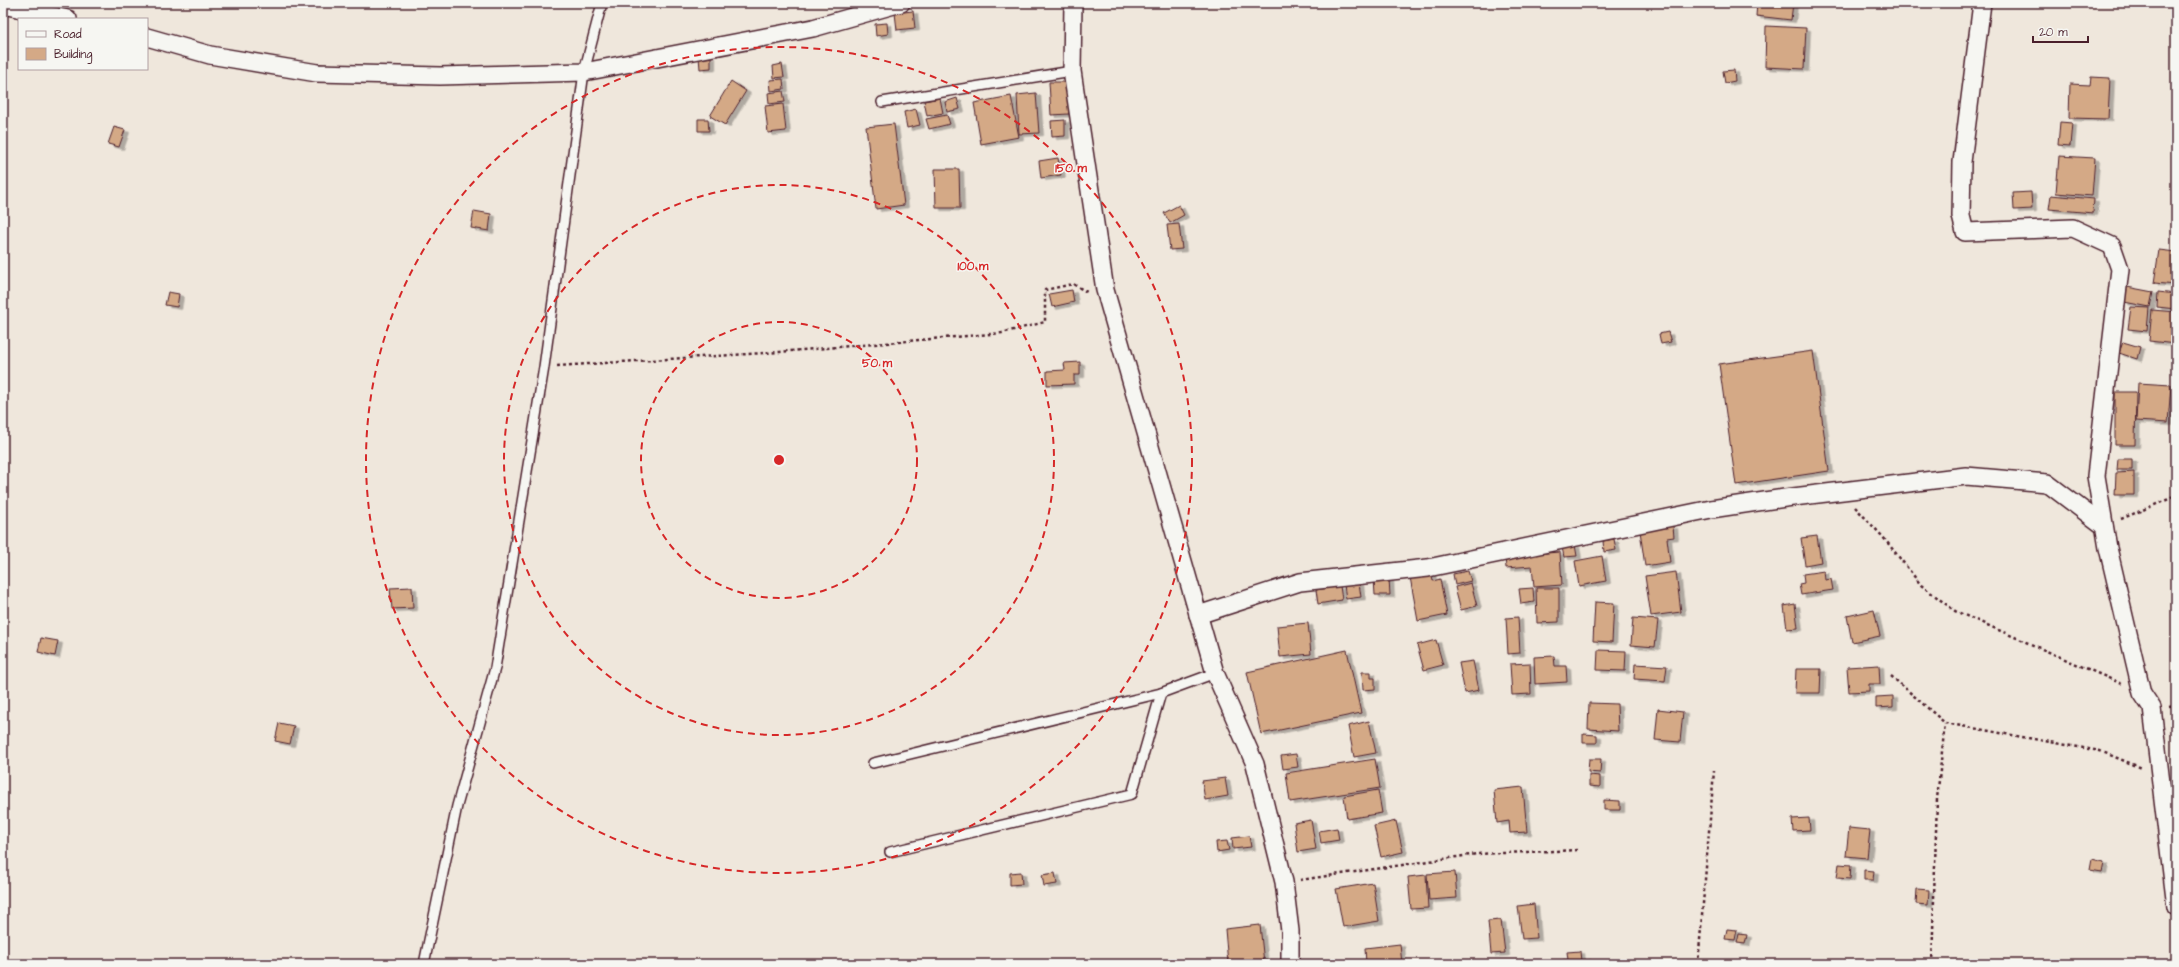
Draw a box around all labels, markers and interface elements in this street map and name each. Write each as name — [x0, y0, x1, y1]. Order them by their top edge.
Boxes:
legend — [18, 18, 148, 70]
scale bar — [2033, 18, 2088, 44]
text: 20 m — [2039, 24, 2068, 41]
text: Road — [54, 26, 82, 43]
text: Building — [54, 46, 92, 64]
text: 150 m — [1055, 160, 1088, 177]
text: 100 m — [958, 258, 989, 275]
text: 50 m — [862, 355, 893, 372]
centre of rings — [772, 453, 786, 467]

